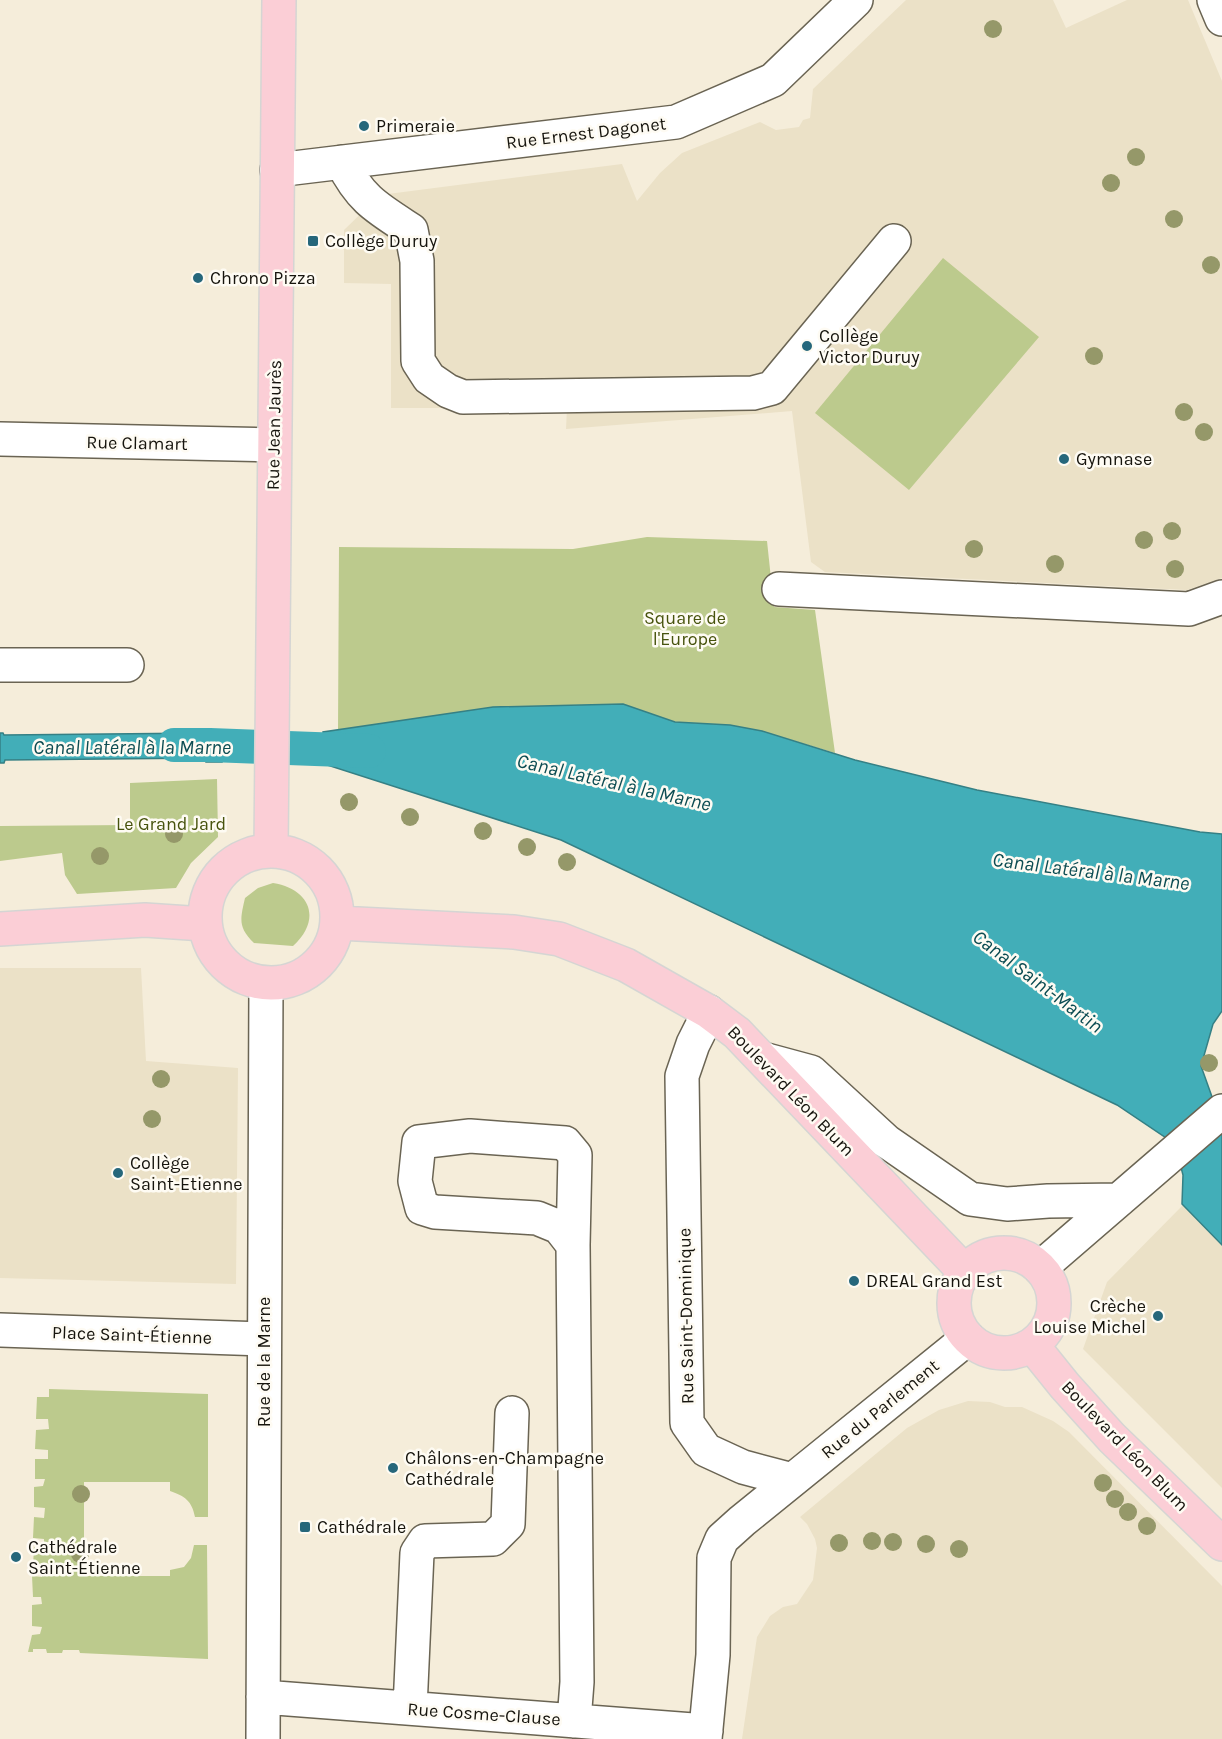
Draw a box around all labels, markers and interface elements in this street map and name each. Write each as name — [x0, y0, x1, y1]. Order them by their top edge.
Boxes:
street label: Rue Ernest Dagonet — [505, 112, 668, 154]
place label: Primeraie — [376, 115, 455, 137]
marker: Primeraie — [357, 119, 371, 133]
place label: Collège Duruy — [325, 230, 438, 252]
marker: Collège Duruy — [306, 234, 320, 248]
place label: Chrono Pizza — [210, 267, 316, 289]
marker: Chrono Pizza — [191, 271, 205, 285]
place label: Collège Victor Duruy — [819, 325, 920, 368]
marker: Collège Victor Duruy — [800, 339, 814, 353]
street label: Rue Jean Jaurès — [262, 360, 286, 490]
street label: Rue Clamart — [86, 431, 188, 455]
place label: Gymnase — [1076, 448, 1152, 470]
marker: Gymnase — [1057, 452, 1071, 466]
park label: Square de l'Europe — [644, 607, 726, 650]
water label: Canal Latéral à la Marne — [33, 736, 231, 759]
water label: Canal Latéral à la Marne — [515, 749, 713, 816]
park label: Le Grand Jard — [116, 813, 226, 835]
water label: Canal Latéral à la Marne — [991, 848, 1191, 895]
water label: Canal Saint-Martin — [968, 925, 1107, 1038]
street label: Boulevard Léon Blum — [723, 1021, 859, 1161]
place label: Collège Saint-Etienne — [130, 1152, 243, 1195]
marker: Collège Saint-Etienne — [111, 1166, 125, 1180]
street label: Rue Saint-Dominique — [673, 1228, 699, 1404]
place label: DREAL Grand Est — [866, 1270, 1002, 1292]
marker: DREAL Grand Est — [847, 1274, 861, 1288]
place label: Crèche Louise Michel — [1033, 1295, 1146, 1338]
street label: Rue de la Marne — [253, 1297, 275, 1427]
marker: Crèche Louise Michel — [1151, 1309, 1165, 1323]
street label: Place Saint-Étienne — [52, 1320, 212, 1349]
street label: Rue du Parlement — [816, 1354, 944, 1463]
street label: Boulevard Léon Blum — [1057, 1376, 1193, 1516]
place label: Châlons-en-Champagne Cathédrale — [405, 1447, 604, 1490]
marker: Châlons-en-Champagne Cathédrale — [386, 1461, 400, 1475]
place label: Cathédrale — [317, 1516, 406, 1538]
marker: Cathédrale — [298, 1520, 312, 1534]
place label: Cathédrale Saint-Étienne — [28, 1536, 141, 1579]
marker: Cathédrale Saint-Étienne — [9, 1550, 23, 1564]
street label: Rue Cosme-Clause — [407, 1698, 561, 1730]

